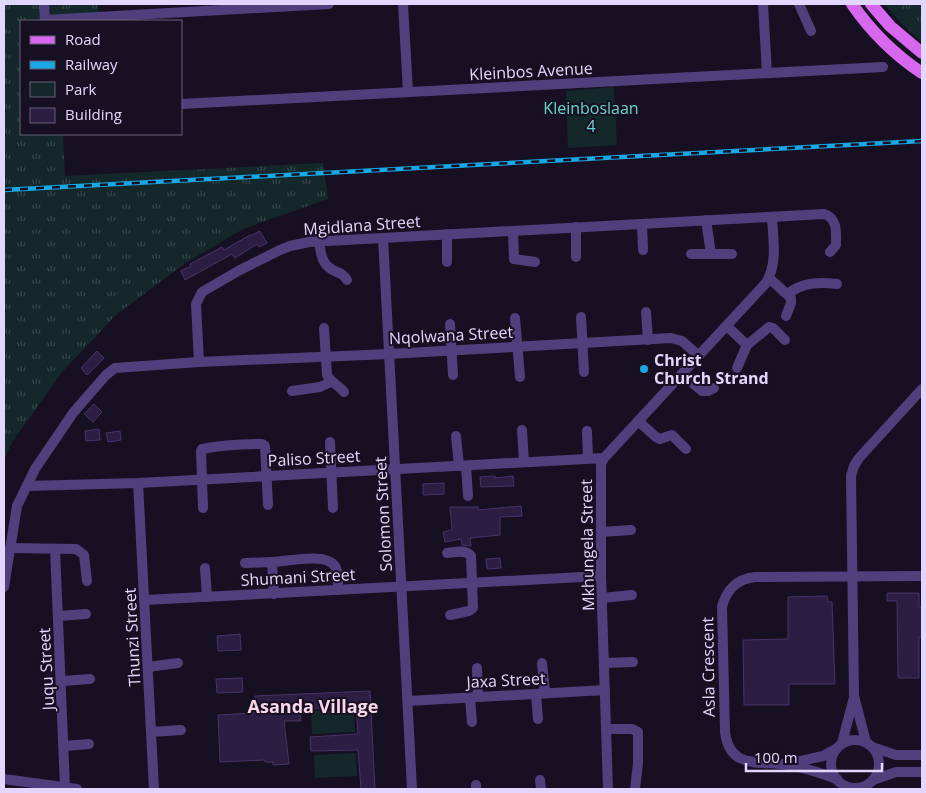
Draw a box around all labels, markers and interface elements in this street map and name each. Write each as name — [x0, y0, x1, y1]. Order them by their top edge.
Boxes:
legend — [20, 20, 182, 135]
text: Road — [65, 29, 101, 49]
text: Railway — [65, 54, 118, 74]
street label: Kleinbos Avenue — [469, 57, 593, 85]
text: Park — [65, 79, 96, 99]
park label: Kleinboslaan 4 — [543, 97, 639, 137]
text: Building — [65, 104, 122, 124]
street label: Mgidlana Street — [303, 210, 422, 240]
street label: Nqolwana Street — [388, 321, 514, 349]
place label: Christ Church Strand — [654, 349, 769, 389]
marker: Christ Church Strand — [638, 363, 650, 375]
street label: Paliso Street — [267, 445, 361, 471]
street label: Solomon Street — [369, 456, 397, 572]
street label: Mkhungela Street — [575, 479, 599, 611]
street label: Shumani Street — [240, 563, 356, 591]
street label: Thunzi Street — [118, 587, 146, 687]
street label: Asla Crescent — [696, 616, 720, 717]
street label: Juqu Street — [33, 627, 59, 713]
street label: Jaxa Street — [464, 667, 546, 693]
district label: Asanda Village — [248, 694, 378, 718]
scale bar — [746, 740, 882, 772]
text: 100 m — [754, 747, 798, 767]

